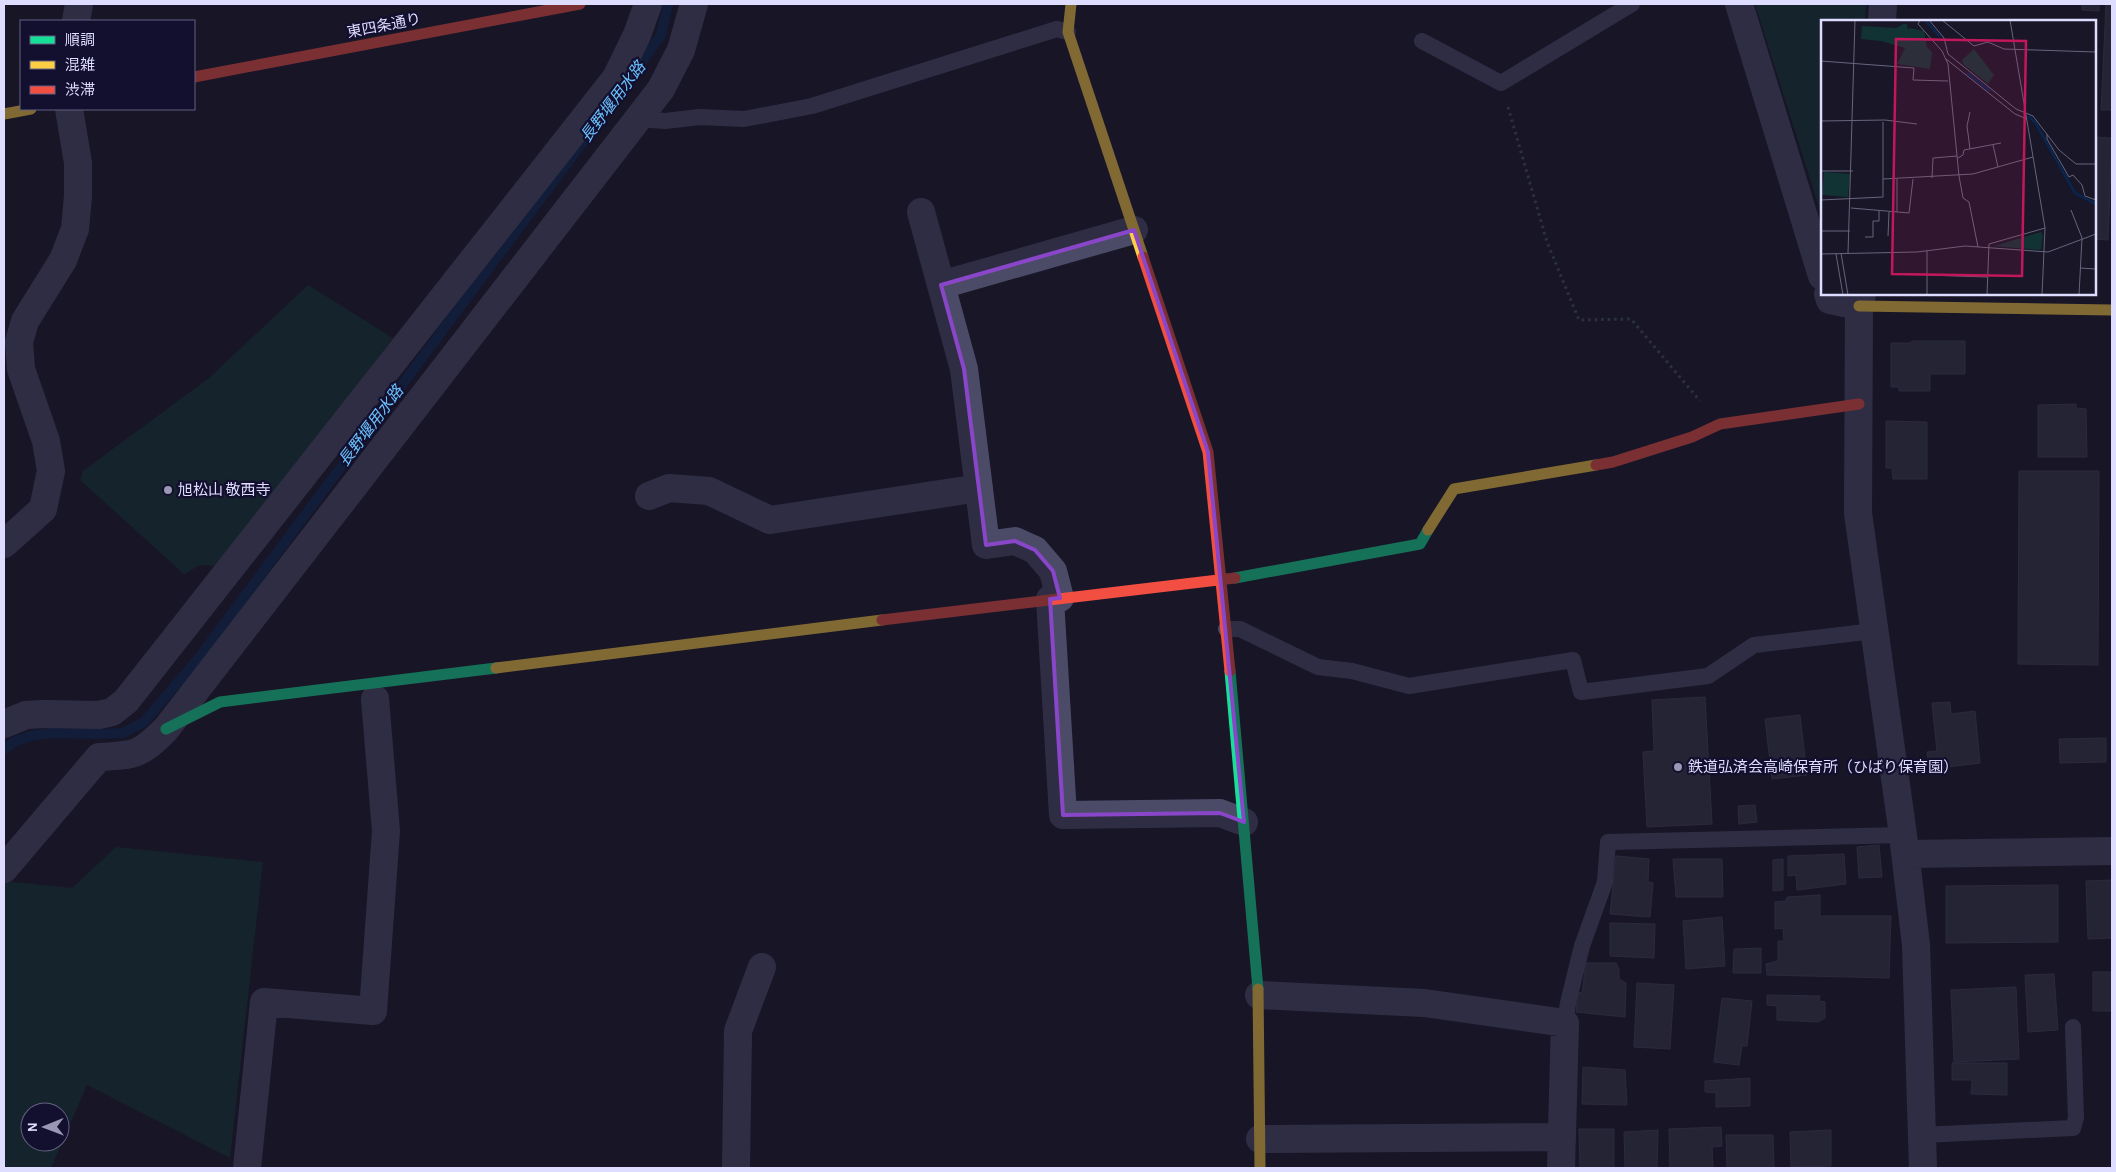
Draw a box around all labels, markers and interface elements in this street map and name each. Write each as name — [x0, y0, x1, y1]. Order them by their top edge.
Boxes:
street label: 東四条通り — [346, 10, 422, 41]
legend — [20, 20, 195, 110]
inset map — [1821, 20, 2096, 295]
text: 順調 — [65, 33, 95, 48]
text: 混雑 — [65, 57, 95, 73]
water label: 長野堰用水路 — [577, 57, 649, 145]
text: 渋滞 — [65, 82, 95, 98]
water label: 長野堰用水路 — [335, 381, 407, 469]
place label: 旭松山 敬西寺 — [178, 482, 270, 498]
marker: 旭松山 敬西寺 — [162, 484, 174, 496]
place label: 鉄道弘済会高崎保育所（ひばり保育園） — [1688, 759, 1958, 775]
marker: 鉄道弘済会高崎保育所（ひばり保育園） — [1672, 761, 1684, 773]
north arrow — [20, 1102, 70, 1152]
text: N — [26, 1122, 40, 1132]

